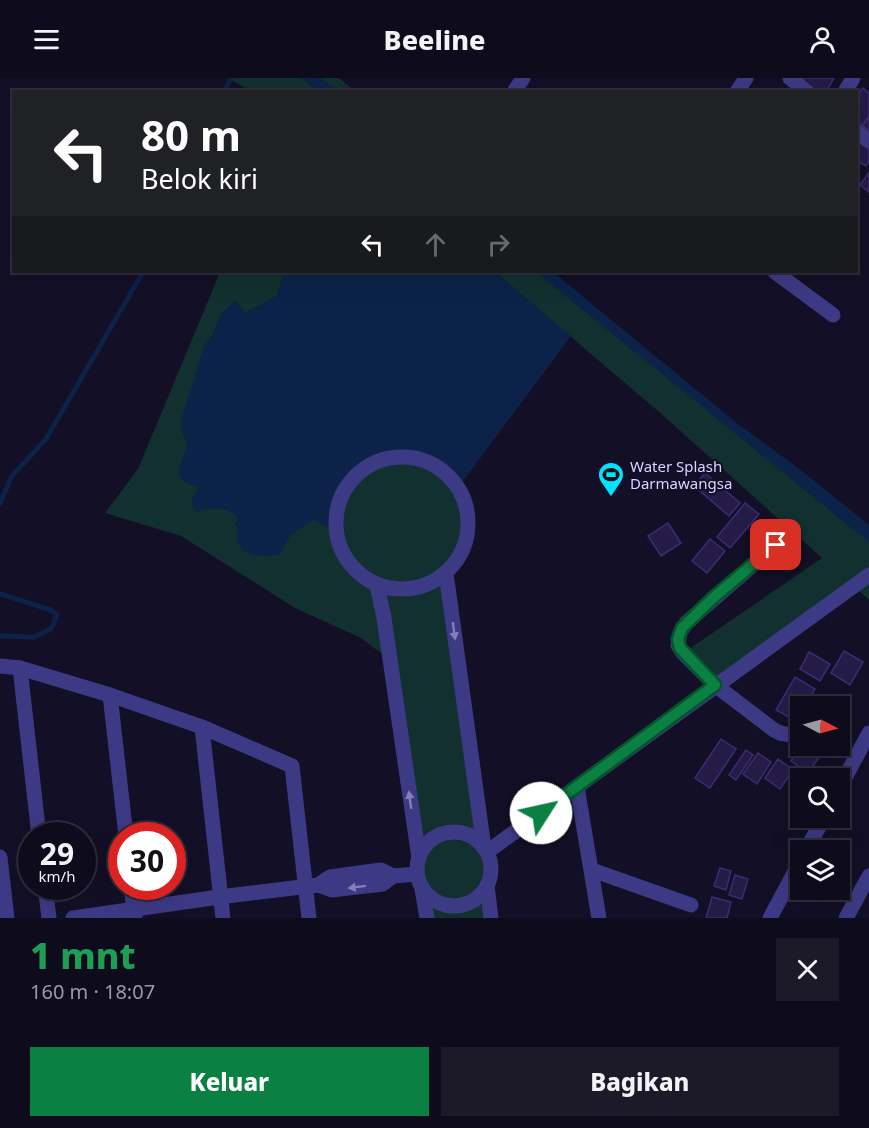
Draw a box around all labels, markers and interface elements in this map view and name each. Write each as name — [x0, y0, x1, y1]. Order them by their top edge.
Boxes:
text: Beeline — [384, 21, 485, 58]
icon: menu — [30, 23, 63, 56]
icon: person — [806, 23, 839, 56]
text: 80 m — [141, 106, 241, 163]
icon: left — [42, 114, 120, 192]
text: Belok kiri — [141, 160, 258, 197]
icon: left — [356, 228, 389, 261]
icon: ahead — [419, 228, 452, 261]
icon: right — [482, 228, 515, 261]
place label: Water Splash Darmawangsa — [630, 456, 732, 493]
sports icon: Water Splash Darmawangsa — [596, 460, 626, 498]
pin — [750, 519, 801, 570]
icon: arrive — [759, 528, 792, 561]
one-way arrow — [449, 621, 459, 640]
north arrow — [790, 696, 850, 756]
map controls — [790, 696, 850, 900]
button: search — [790, 768, 850, 828]
position arrow — [509, 781, 573, 845]
one-way arrow — [406, 791, 415, 810]
speed limit sign: 30 — [108, 822, 186, 900]
text: 29 — [40, 833, 74, 874]
button: layers — [790, 840, 850, 900]
text: km/h — [39, 866, 75, 886]
one-way arrow — [348, 882, 367, 892]
text: 1 mnt — [30, 931, 135, 980]
button: close — [776, 938, 839, 1001]
text: 160 m · 18:07 — [30, 978, 155, 1005]
button: Keluar — [30, 1047, 429, 1116]
button: Bagikan — [441, 1047, 839, 1116]

